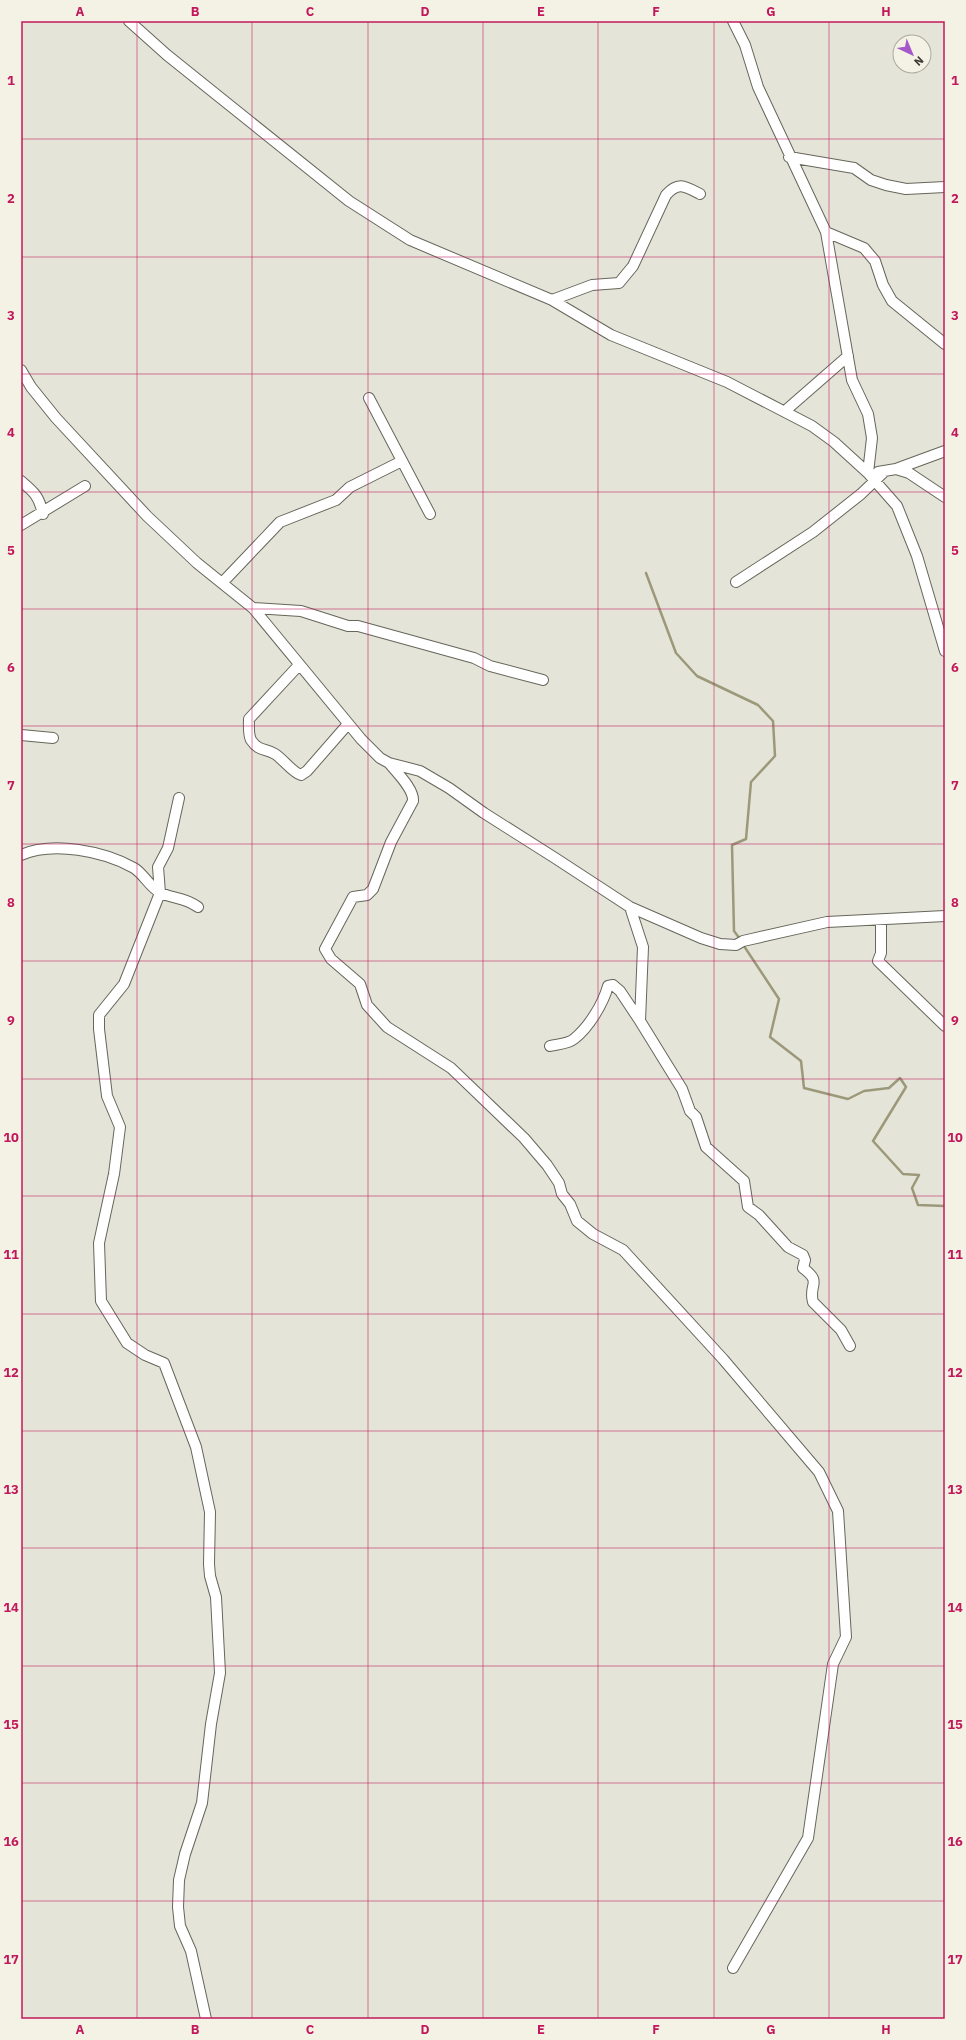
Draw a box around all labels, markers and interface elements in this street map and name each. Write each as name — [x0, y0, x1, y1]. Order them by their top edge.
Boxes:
text: A — [76, 3, 85, 20]
text: B — [191, 3, 200, 20]
text: C — [306, 3, 315, 20]
text: D — [420, 3, 430, 20]
text: E — [537, 3, 545, 20]
text: F — [652, 3, 660, 20]
text: G — [766, 3, 776, 20]
text: H — [881, 3, 891, 20]
north arrow — [892, 34, 932, 74]
text: N — [911, 53, 927, 69]
text: 1 — [7, 72, 15, 89]
text: 1 — [951, 72, 959, 89]
text: 2 — [7, 190, 15, 207]
text: 2 — [951, 190, 959, 207]
text: 3 — [7, 307, 15, 324]
text: 3 — [951, 307, 959, 324]
text: 4 — [7, 424, 15, 441]
text: 4 — [951, 424, 959, 441]
text: 5 — [7, 542, 15, 559]
text: 5 — [951, 542, 959, 559]
text: 6 — [7, 659, 15, 676]
text: 6 — [951, 659, 959, 676]
text: 7 — [7, 777, 15, 794]
text: 7 — [951, 777, 959, 794]
text: 8 — [7, 894, 15, 911]
text: 8 — [951, 894, 959, 911]
text: 9 — [7, 1012, 15, 1029]
text: 9 — [951, 1012, 959, 1029]
text: 10 — [3, 1129, 19, 1146]
text: 10 — [947, 1129, 963, 1146]
text: 11 — [3, 1246, 19, 1263]
text: 11 — [947, 1246, 963, 1263]
text: 12 — [3, 1364, 19, 1381]
text: 12 — [947, 1364, 963, 1381]
text: 13 — [3, 1481, 19, 1498]
text: 13 — [947, 1481, 963, 1498]
text: 14 — [3, 1599, 19, 1616]
text: 14 — [947, 1599, 963, 1616]
text: 15 — [3, 1716, 19, 1733]
text: 15 — [947, 1716, 963, 1733]
text: 16 — [3, 1833, 19, 1850]
text: 16 — [947, 1833, 963, 1850]
text: 17 — [3, 1951, 19, 1968]
text: 17 — [947, 1951, 963, 1968]
text: A — [76, 2021, 85, 2038]
text: B — [191, 2021, 200, 2038]
text: C — [306, 2021, 315, 2038]
text: D — [420, 2021, 430, 2038]
text: E — [537, 2021, 545, 2038]
text: F — [652, 2021, 660, 2038]
text: G — [766, 2021, 776, 2038]
text: H — [881, 2021, 891, 2038]

